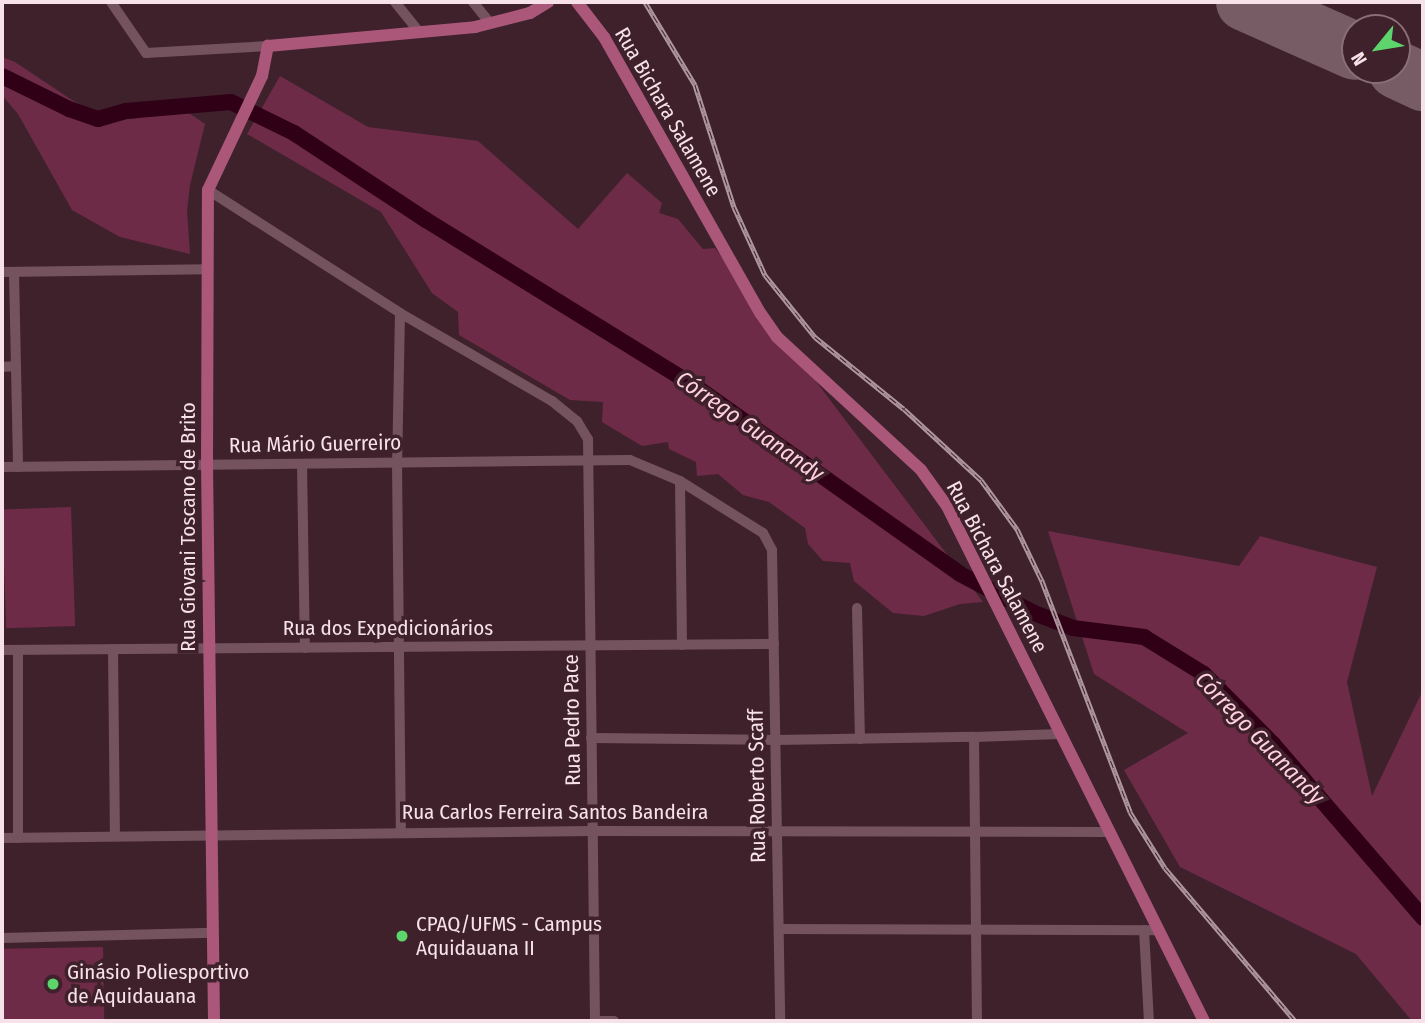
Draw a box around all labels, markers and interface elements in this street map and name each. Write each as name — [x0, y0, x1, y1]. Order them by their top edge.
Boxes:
north arrow — [1341, 14, 1411, 84]
street label: Rua Bichara Salamene — [609, 23, 727, 201]
text: N — [1346, 48, 1372, 69]
water label: Córrego Guanandy — [671, 365, 829, 487]
street label: Rua Giovani Toscano de Brito — [175, 402, 201, 652]
street label: Rua Mário Guerreiro — [229, 430, 401, 458]
street label: Rua Bichara Salamene — [941, 477, 1053, 657]
street label: Rua dos Expedicionários — [283, 615, 493, 641]
street label: Rua Pedro Pace — [558, 654, 586, 786]
water label: Córrego Guanandy — [1190, 666, 1330, 810]
street label: Rua Roberto Scaff — [743, 709, 771, 863]
street label: Rua Carlos Ferreira Santos Bandeira — [402, 799, 708, 825]
place label: CPAQ/UFMS - Campus Aquidauana II — [416, 911, 602, 961]
marker: CPAQ/UFMS - Campus Aquidauana II — [394, 928, 410, 944]
place label: Ginásio Poliesportivo de Aquidauana — [67, 959, 249, 1009]
marker: Ginásio Poliesportivo de Aquidauana — [45, 976, 61, 992]

